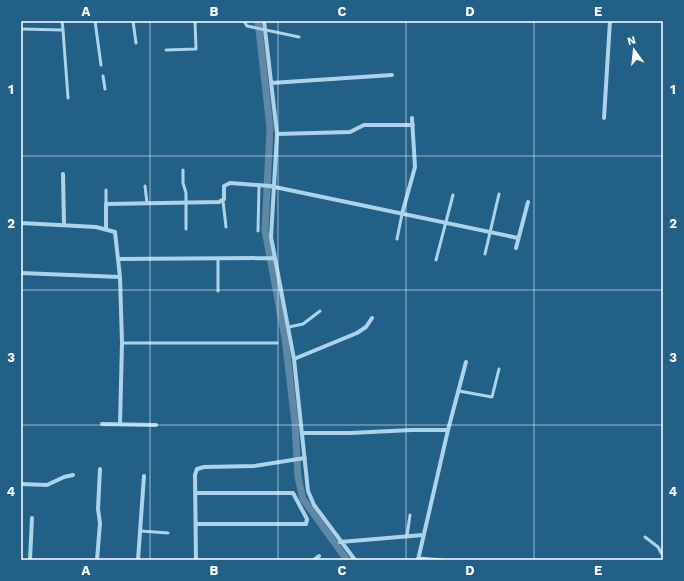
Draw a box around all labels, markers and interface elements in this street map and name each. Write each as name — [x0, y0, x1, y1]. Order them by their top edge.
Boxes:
text: A — [82, 4, 91, 19]
text: B — [210, 4, 219, 19]
text: C — [338, 4, 347, 19]
text: D — [465, 4, 475, 19]
text: E — [594, 4, 602, 19]
north arrow — [614, 30, 654, 70]
text: N — [626, 33, 637, 48]
text: 1 — [8, 82, 14, 97]
text: 1 — [670, 82, 676, 97]
text: 2 — [7, 216, 15, 231]
text: 2 — [669, 216, 677, 231]
text: 3 — [7, 350, 15, 365]
text: 3 — [669, 350, 677, 365]
text: 4 — [7, 484, 16, 499]
text: 4 — [669, 484, 678, 499]
text: A — [82, 563, 91, 578]
text: B — [210, 563, 219, 578]
text: C — [338, 563, 347, 578]
text: D — [465, 563, 475, 578]
text: E — [594, 563, 602, 578]

